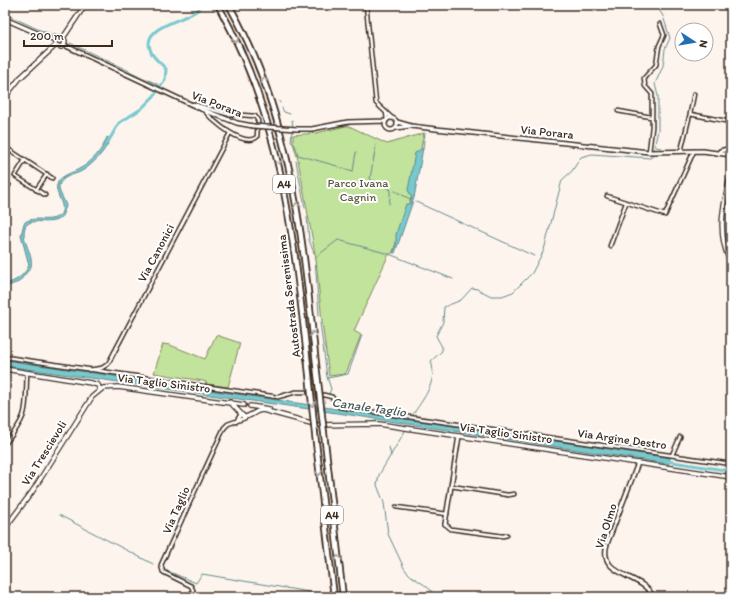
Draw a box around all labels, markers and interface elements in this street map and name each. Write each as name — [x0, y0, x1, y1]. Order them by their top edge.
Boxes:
scale bar — [24, 22, 112, 48]
north arrow — [674, 22, 714, 62]
text: 200 m — [30, 29, 64, 43]
one-way arrow — [231, 35, 239, 43]
text: N — [696, 39, 710, 49]
one-way arrow — [260, 76, 268, 83]
street label: Via Porara — [190, 88, 244, 120]
street label: Via Porara — [520, 122, 574, 142]
one-way arrow — [274, 159, 282, 165]
road number: A4 — [273, 175, 295, 193]
park label: Parco Ivana Cagnin — [327, 176, 389, 204]
one-way arrow — [293, 202, 302, 208]
street label: Via Canonici — [135, 222, 177, 284]
street label: Autostrada Serenissima — [274, 233, 304, 358]
one-way arrow — [308, 331, 317, 337]
street label: Via Taglio Sinistro — [117, 370, 211, 396]
water label: Canale Taglio — [331, 394, 407, 420]
one-way arrow — [307, 401, 316, 407]
street label: Via Trescievoli — [18, 418, 70, 488]
street label: Via Taglio Sinistro — [459, 420, 553, 446]
street label: Via Argine Destro — [577, 426, 667, 452]
one-way arrow — [314, 469, 323, 476]
street label: Via Taglio — [159, 484, 193, 536]
street label: Via Olmo — [592, 502, 620, 550]
road number: A4 — [321, 506, 343, 524]
one-way arrow — [333, 555, 342, 561]

